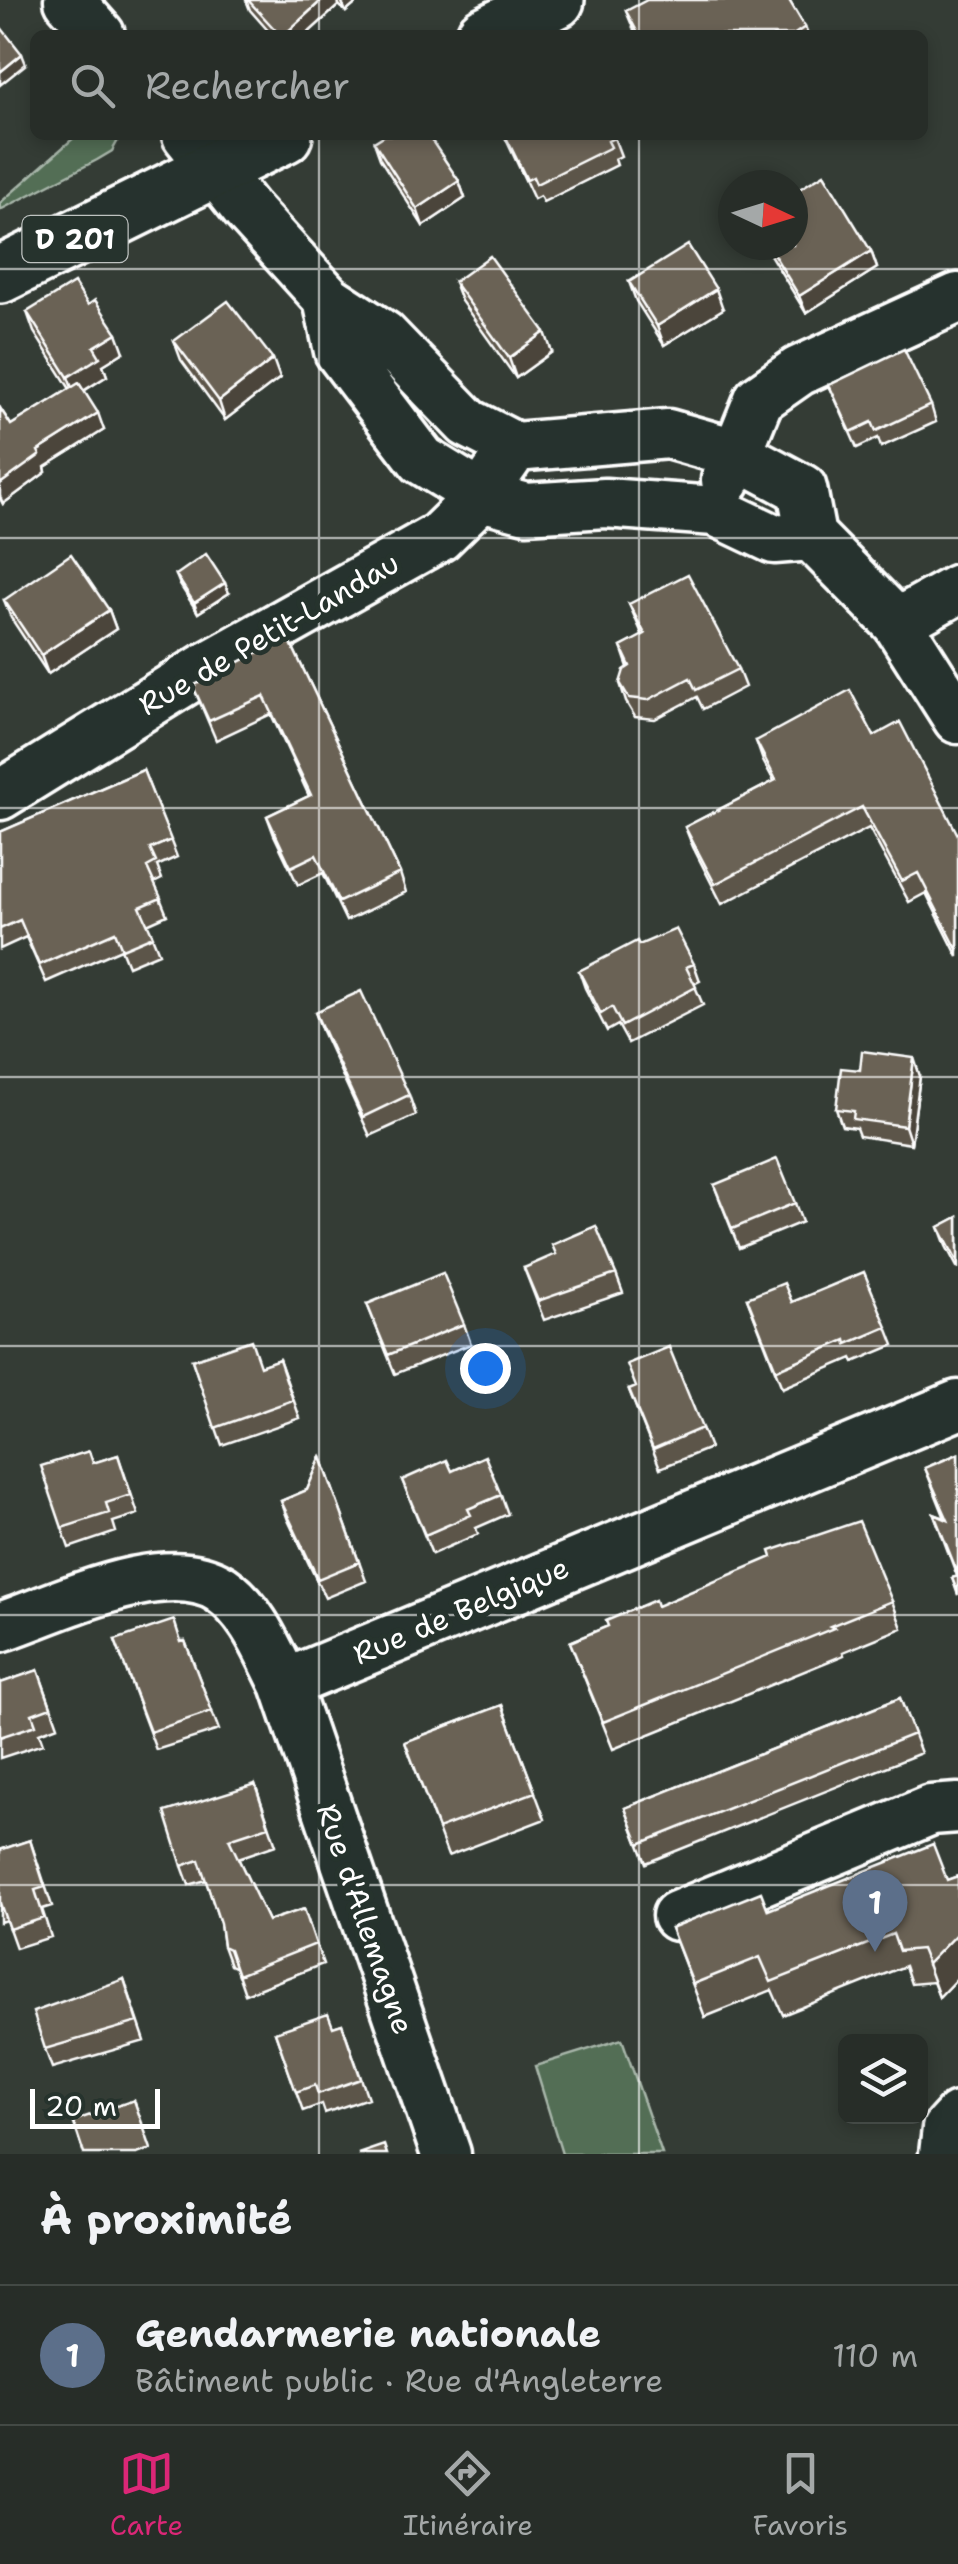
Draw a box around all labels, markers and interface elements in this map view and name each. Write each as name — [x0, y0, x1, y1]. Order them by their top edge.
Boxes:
search box — [30, 30, 928, 140]
icon: search — [65, 58, 120, 113]
text: Rechercher — [145, 60, 350, 111]
north arrow — [718, 170, 808, 260]
road number: D 201 — [22, 216, 128, 262]
street label: Rue de Petit-Landau — [131, 542, 407, 725]
your location — [460, 1343, 511, 1394]
street label: Rue de Belgique — [347, 1547, 575, 1674]
street label: Rue d'Allemagne — [307, 1798, 424, 2040]
pin: 1 — [842, 1870, 908, 1952]
map controls — [838, 2034, 928, 2124]
button: layers — [838, 2034, 928, 2124]
scale bar — [30, 2084, 160, 2128]
text: 20 m — [45, 2087, 117, 2125]
text: À proximité — [40, 2191, 293, 2247]
text: Gendarmerie nationale — [135, 2308, 601, 2359]
text: 1 — [65, 2334, 80, 2377]
text: 110 m — [832, 2334, 918, 2377]
text: Bâtiment public · Rue d'Angleterre — [135, 2359, 663, 2402]
tab: Carte — [110, 2446, 183, 2544]
tab: Itinéraire — [403, 2446, 533, 2544]
tab: Favoris — [753, 2446, 848, 2544]

